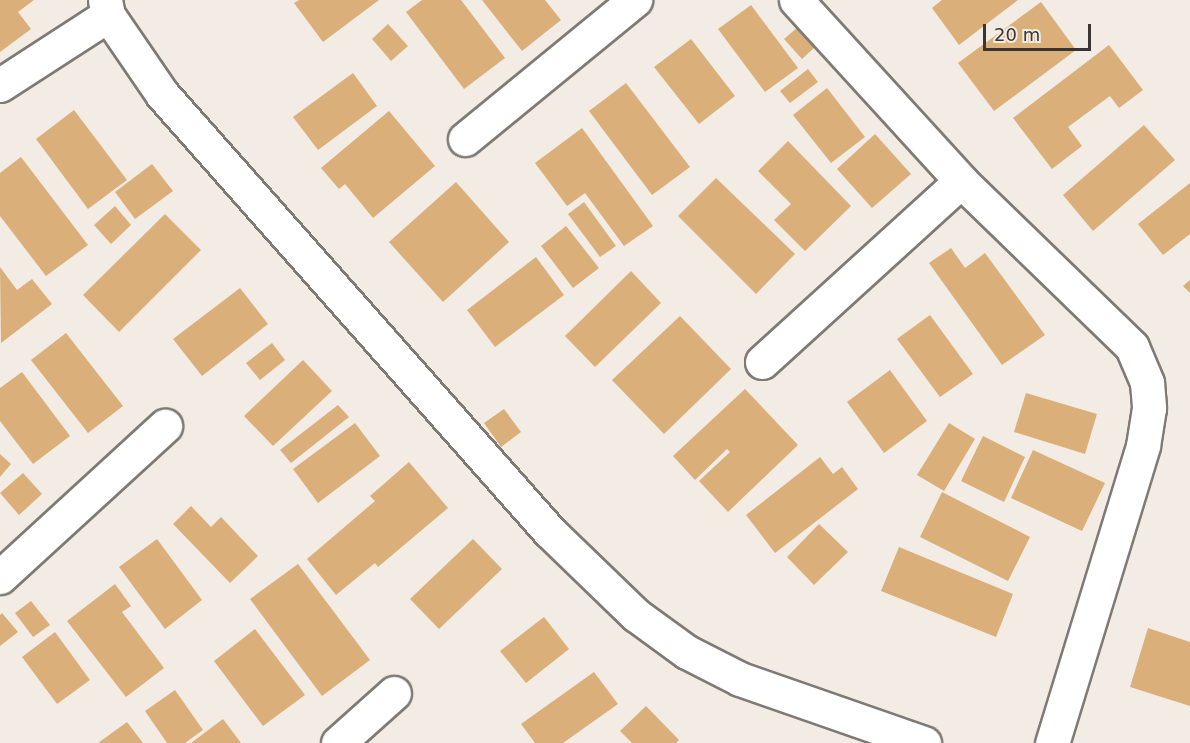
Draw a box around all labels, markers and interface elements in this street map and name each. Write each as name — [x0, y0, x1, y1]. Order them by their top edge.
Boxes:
scale bar — [986, 12, 1094, 50]
text: 20 m — [994, 24, 1040, 45]

